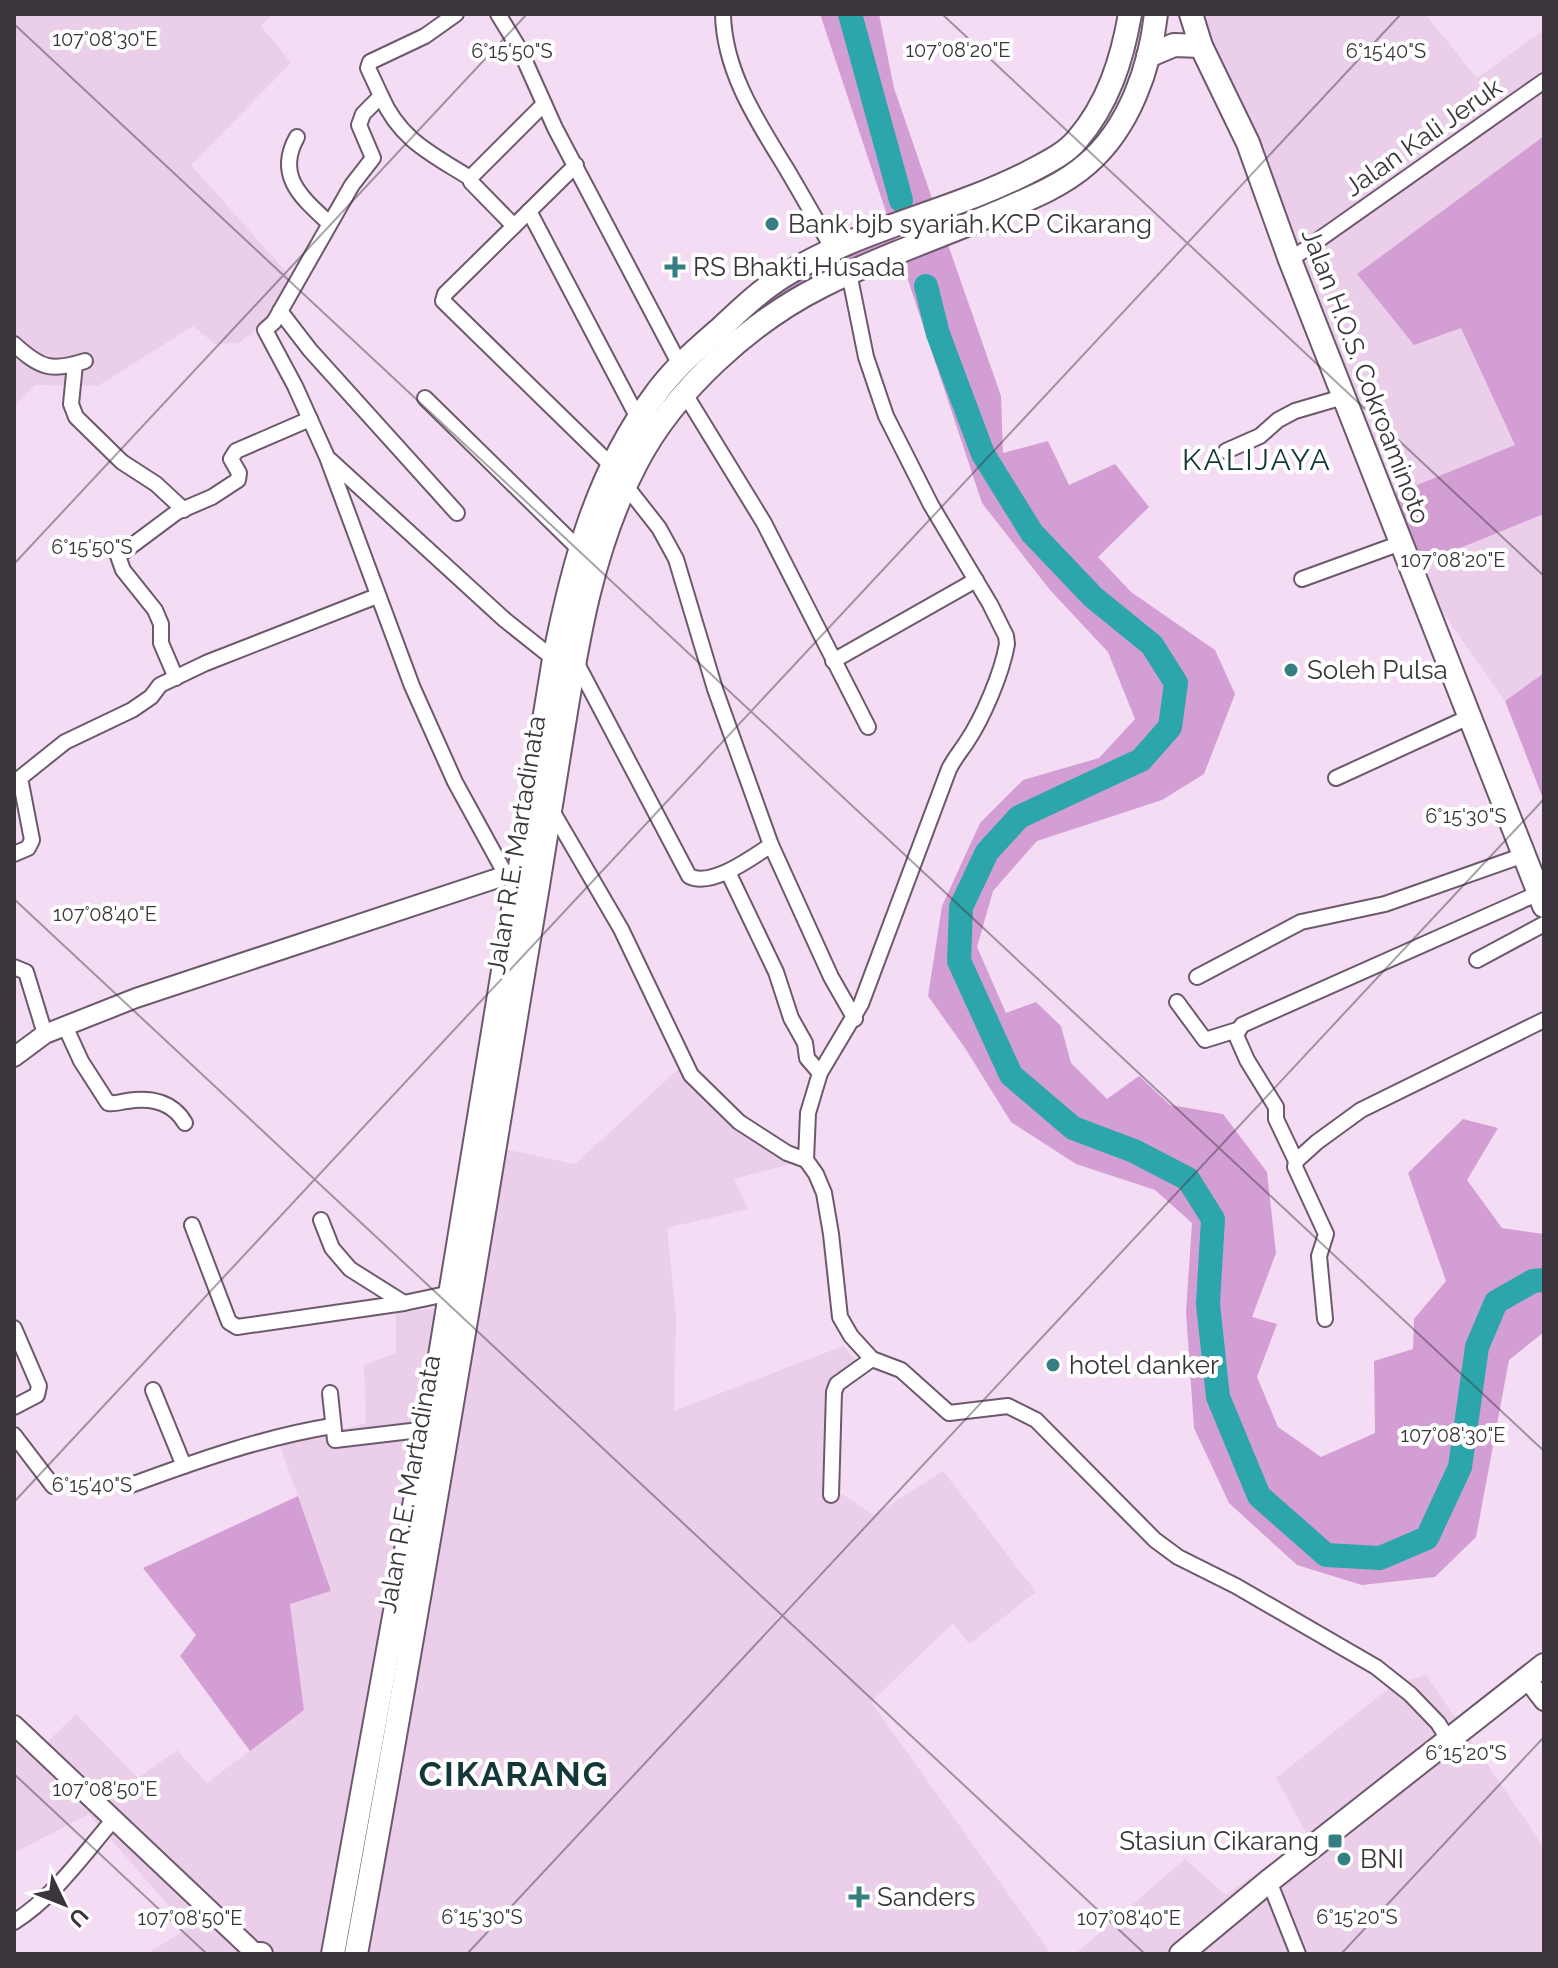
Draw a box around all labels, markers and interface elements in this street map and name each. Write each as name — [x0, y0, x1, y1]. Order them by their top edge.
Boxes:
text: 107°08'30"E — [52, 27, 158, 51]
text: 107°08'20"E — [906, 38, 1010, 62]
text: 6°15'50"S — [471, 39, 553, 63]
text: 6°15'40"S — [1346, 39, 1426, 63]
street label: Jalan Kali Jeruk — [1339, 72, 1508, 202]
place label: Bank bjb syariah KCP Cikarang — [788, 209, 1152, 239]
marker: Bank bjb syariah KCP Cikarang — [763, 215, 781, 233]
street label: Jalan H.O.S. Cokroaminoto — [1296, 224, 1436, 528]
place label: RS Bhakti Husada — [693, 252, 906, 282]
marker: RS Bhakti Husada — [664, 256, 686, 278]
district label: KALIJAYA — [1182, 442, 1332, 477]
text: 6°15'50"S — [51, 535, 133, 559]
text: 107°08'20"E — [1401, 548, 1505, 572]
place label: Soleh Pulsa — [1307, 655, 1448, 685]
marker: Soleh Pulsa — [1282, 661, 1300, 679]
street label: Jalan R.E. Martadinata — [481, 713, 551, 977]
text: 6°15'30"S — [1425, 804, 1507, 828]
text: 107°08'40"E — [53, 902, 157, 926]
place label: hotel danker — [1069, 1350, 1219, 1380]
street label: Jalan R.E. Martadinata — [372, 1353, 446, 1615]
marker: hotel danker — [1044, 1356, 1062, 1374]
text: 107°08'30"E — [1400, 1423, 1506, 1447]
text: 6°15'40"S — [52, 1473, 132, 1497]
text: 6°15'20"S — [1425, 1741, 1507, 1765]
district label: CIKARANG — [419, 1754, 609, 1794]
text: 107°08'50"E — [52, 1777, 158, 1801]
place label: Stasiun Cikarang — [1119, 1826, 1319, 1856]
marker: Stasiun Cikarang — [1326, 1832, 1344, 1850]
place label: BNI — [1360, 1844, 1404, 1874]
marker: BNI — [1335, 1850, 1353, 1868]
north arrow — [24, 1864, 104, 1944]
place label: Sanders — [877, 1882, 975, 1912]
marker: Sanders — [848, 1886, 870, 1908]
text: U — [63, 1903, 94, 1933]
text: 6°15'30"S — [441, 1905, 523, 1929]
text: 6°15'20"S — [1316, 1905, 1398, 1929]
text: 107°08'50"E — [137, 1906, 243, 1930]
text: 107°08'40"E — [1077, 1906, 1181, 1930]

